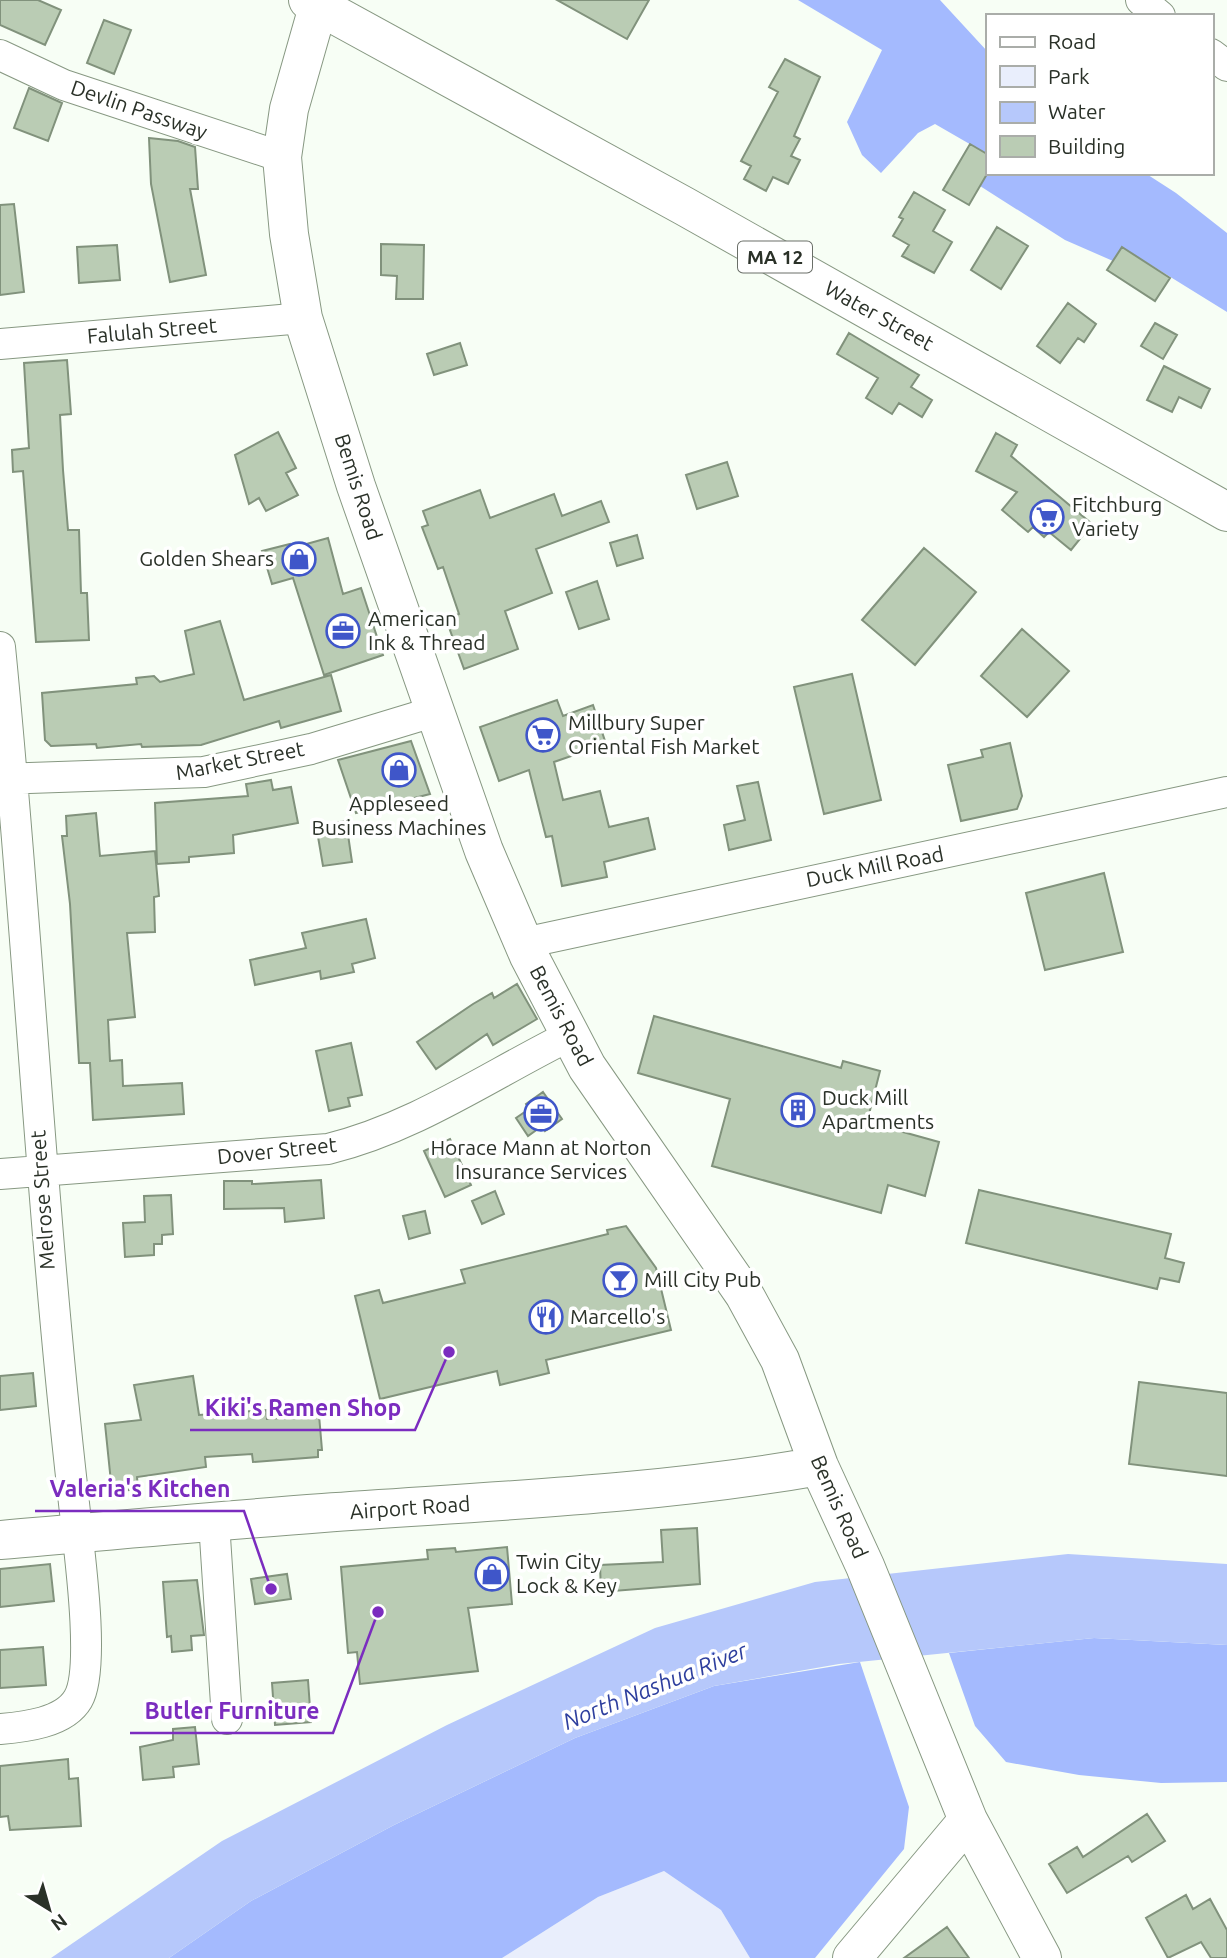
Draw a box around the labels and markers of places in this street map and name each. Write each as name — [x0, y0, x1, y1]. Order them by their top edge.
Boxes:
place label: Fitchburg Variety — [1072, 492, 1162, 540]
supermarket icon: Fitchburg Variety — [1028, 498, 1066, 536]
shop icon: Golden Shears — [280, 540, 318, 578]
place label: Golden Shears — [139, 546, 274, 570]
place label: American Ink & Thread — [368, 606, 486, 654]
office icon: American Ink & Thread — [324, 612, 362, 650]
place label: Millbury Super Oriental Fish Market — [568, 710, 759, 758]
supermarket icon: Millbury Super Oriental Fish Market — [524, 716, 562, 754]
shop icon: Appleseed Business Machines — [380, 751, 418, 789]
place label: Appleseed Business Machines — [312, 791, 486, 839]
place label: Duck Mill Apartments — [822, 1085, 934, 1133]
building icon: Duck Mill Apartments — [779, 1091, 817, 1129]
office icon: Horace Mann at Norton Insurance Services — [522, 1095, 560, 1133]
place label: Horace Mann at Norton Insurance Services — [430, 1135, 652, 1183]
bar icon: Mill City Pub — [601, 1261, 639, 1299]
place label: Mill City Pub — [644, 1267, 761, 1291]
restaurant icon: Marcello's — [527, 1298, 565, 1336]
place label: Marcello's — [570, 1304, 665, 1328]
callout: Kiki's Ramen Shop — [190, 1386, 415, 1430]
callout: Valeria's Kitchen — [35, 1467, 244, 1511]
place label: Twin City Lock & Key — [516, 1549, 617, 1597]
shop icon: Twin City Lock & Key — [473, 1555, 511, 1593]
callout: Butler Furniture — [130, 1689, 333, 1733]

